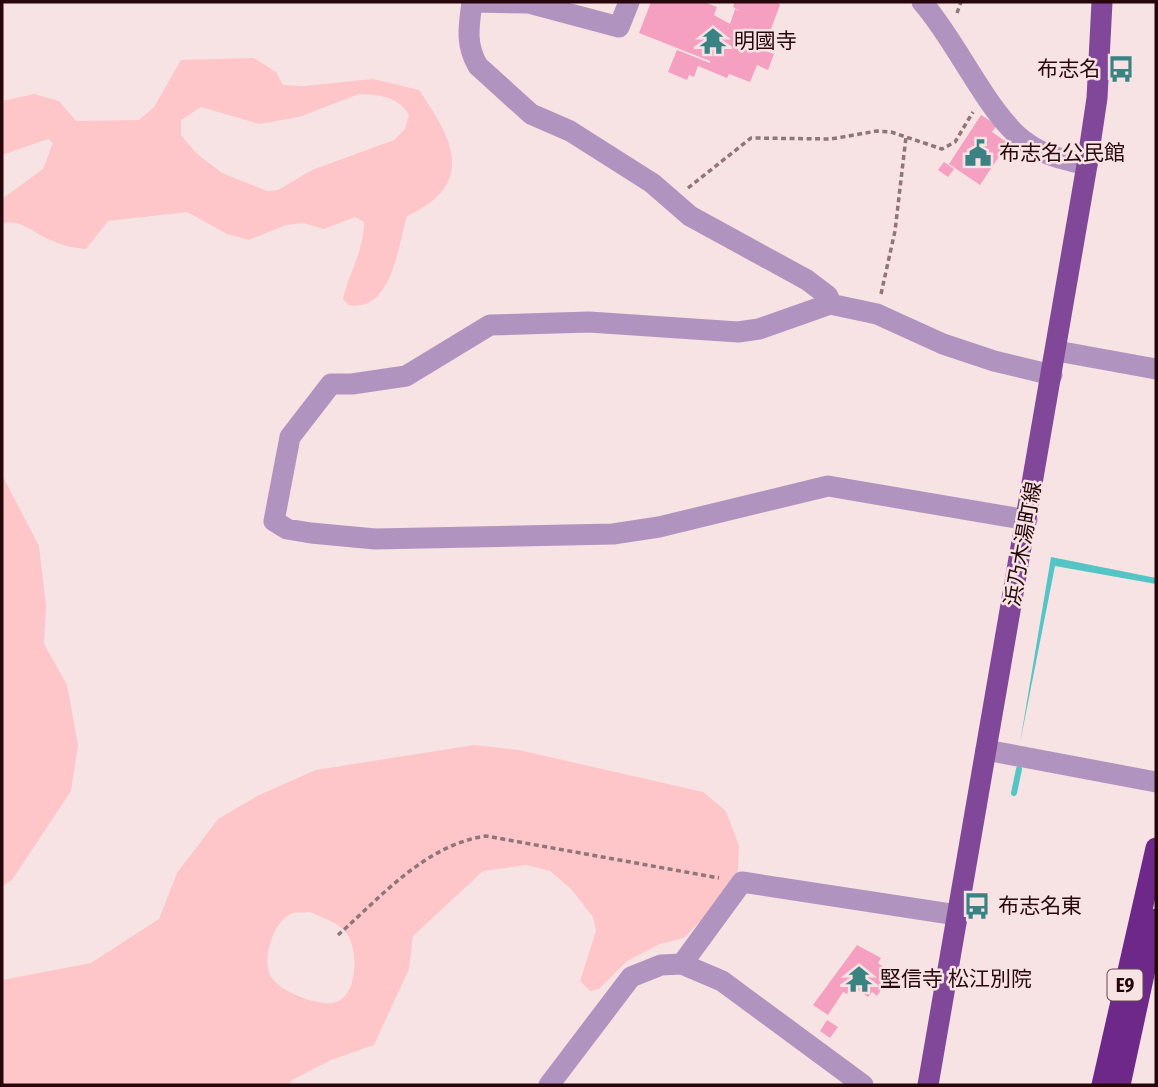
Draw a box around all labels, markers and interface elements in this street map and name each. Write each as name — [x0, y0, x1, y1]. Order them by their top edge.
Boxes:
temple icon: 明國寺 — [698, 26, 728, 56]
place label: 明國寺 — [734, 28, 797, 54]
bus stop icon: 布志名 — [1106, 54, 1136, 84]
place label: 布志名 — [1037, 56, 1100, 82]
public building icon: 布志名公民館 — [963, 138, 993, 168]
place label: 布志名公民館 — [999, 140, 1125, 166]
street label: 浜乃木湯町線 — [999, 480, 1047, 608]
bus stop icon: 布志名東 — [962, 891, 992, 921]
place label: 布志名東 — [998, 893, 1082, 919]
temple icon: 堅信寺 松江別院 — [844, 964, 874, 994]
place label: 堅信寺 松江別院 — [880, 966, 1032, 992]
road number: E9 — [1108, 970, 1142, 1001]

